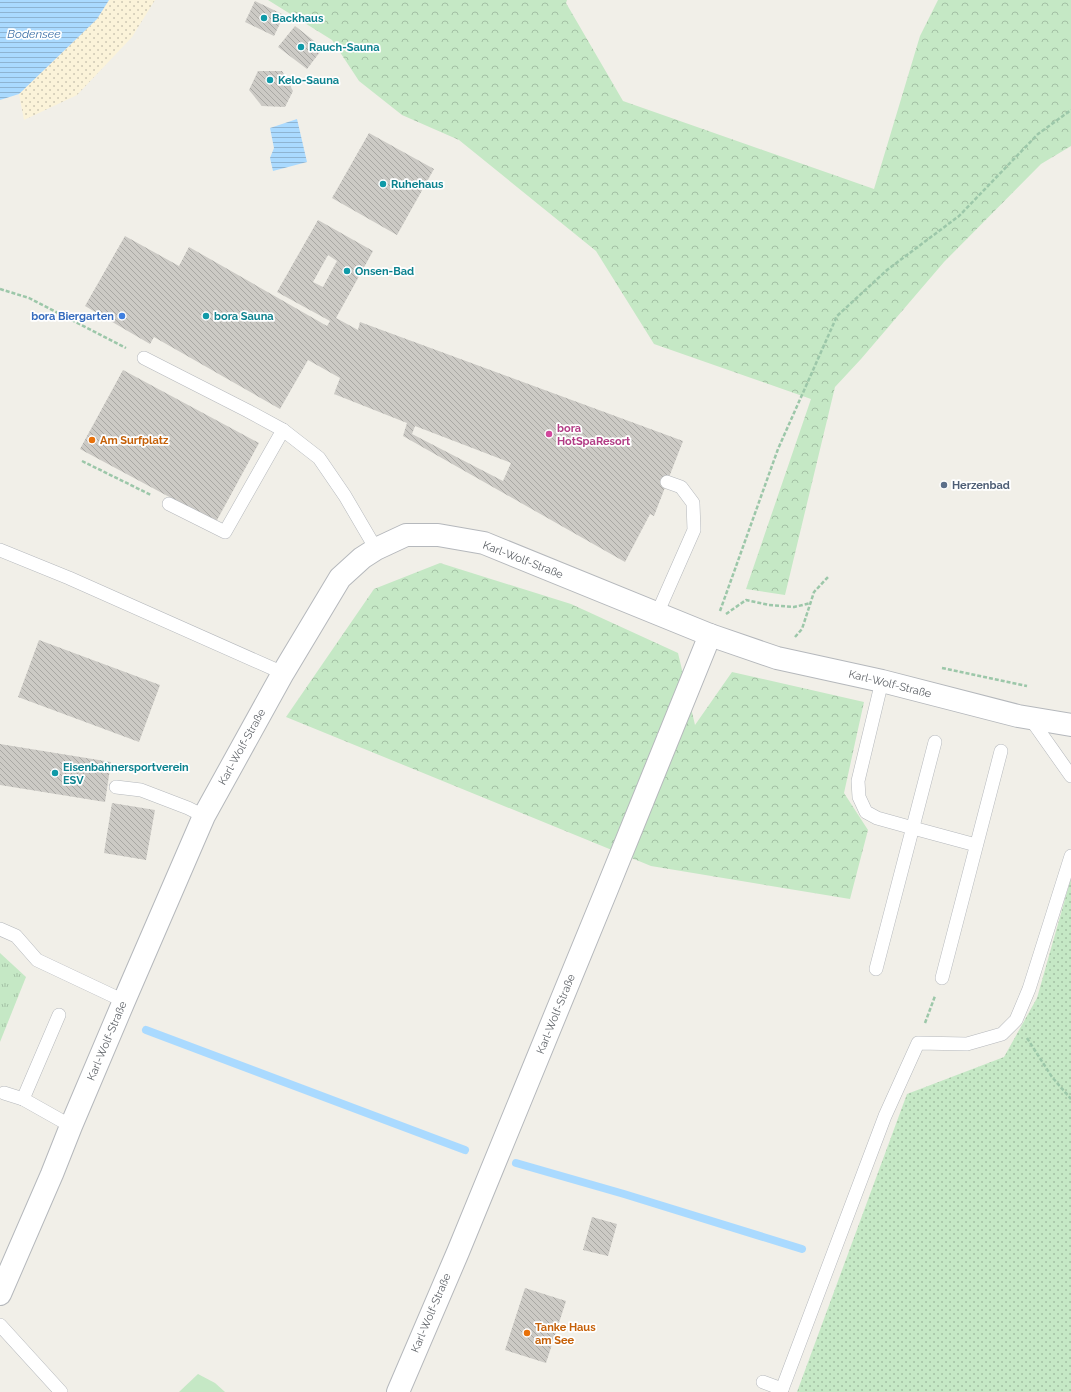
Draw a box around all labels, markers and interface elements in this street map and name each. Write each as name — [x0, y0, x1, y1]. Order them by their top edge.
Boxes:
place label: Backhaus — [272, 12, 324, 25]
marker: Backhaus — [259, 13, 269, 23]
water label: Bodensee — [7, 27, 61, 41]
place label: Rauch-Sauna — [309, 41, 380, 54]
marker: Rauch-Sauna — [296, 42, 306, 52]
place label: Kelo-Sauna — [278, 74, 339, 87]
marker: Kelo-Sauna — [265, 75, 275, 85]
place label: Ruhehaus — [391, 178, 444, 191]
marker: Ruhehaus — [378, 179, 388, 189]
place label: Onsen-Bad — [355, 265, 414, 278]
marker: Onsen-Bad — [342, 266, 352, 276]
place label: bora Biergarten — [31, 310, 114, 323]
place label: bora Sauna — [214, 310, 274, 323]
marker: bora Biergarten — [117, 311, 127, 321]
marker: bora Sauna — [201, 311, 211, 321]
place label: bora HotSpaResort — [557, 422, 631, 448]
marker: bora HotSpaResort — [544, 429, 554, 439]
place label: Am Surfplatz — [100, 434, 169, 447]
marker: Am Surfplatz — [87, 435, 97, 445]
place label: Herzenbad — [952, 479, 1010, 492]
marker: Herzenbad — [939, 480, 949, 490]
street label: Karl-Wolf-Straße — [481, 539, 565, 581]
street label: Karl-Wolf-Straße — [847, 667, 933, 701]
street label: Karl-Wolf-Straße — [216, 706, 269, 787]
place label: Eisenbahnersportverein ESV — [63, 761, 189, 787]
marker: Eisenbahnersportverein ESV — [50, 768, 60, 778]
street label: Karl-Wolf-Straße — [534, 972, 578, 1056]
street label: Karl-Wolf-Straße — [84, 999, 130, 1083]
street label: Karl-Wolf-Straße — [408, 1271, 454, 1355]
place label: Tanke Haus am See — [535, 1321, 596, 1347]
marker: Tanke Haus am See — [522, 1328, 532, 1338]

